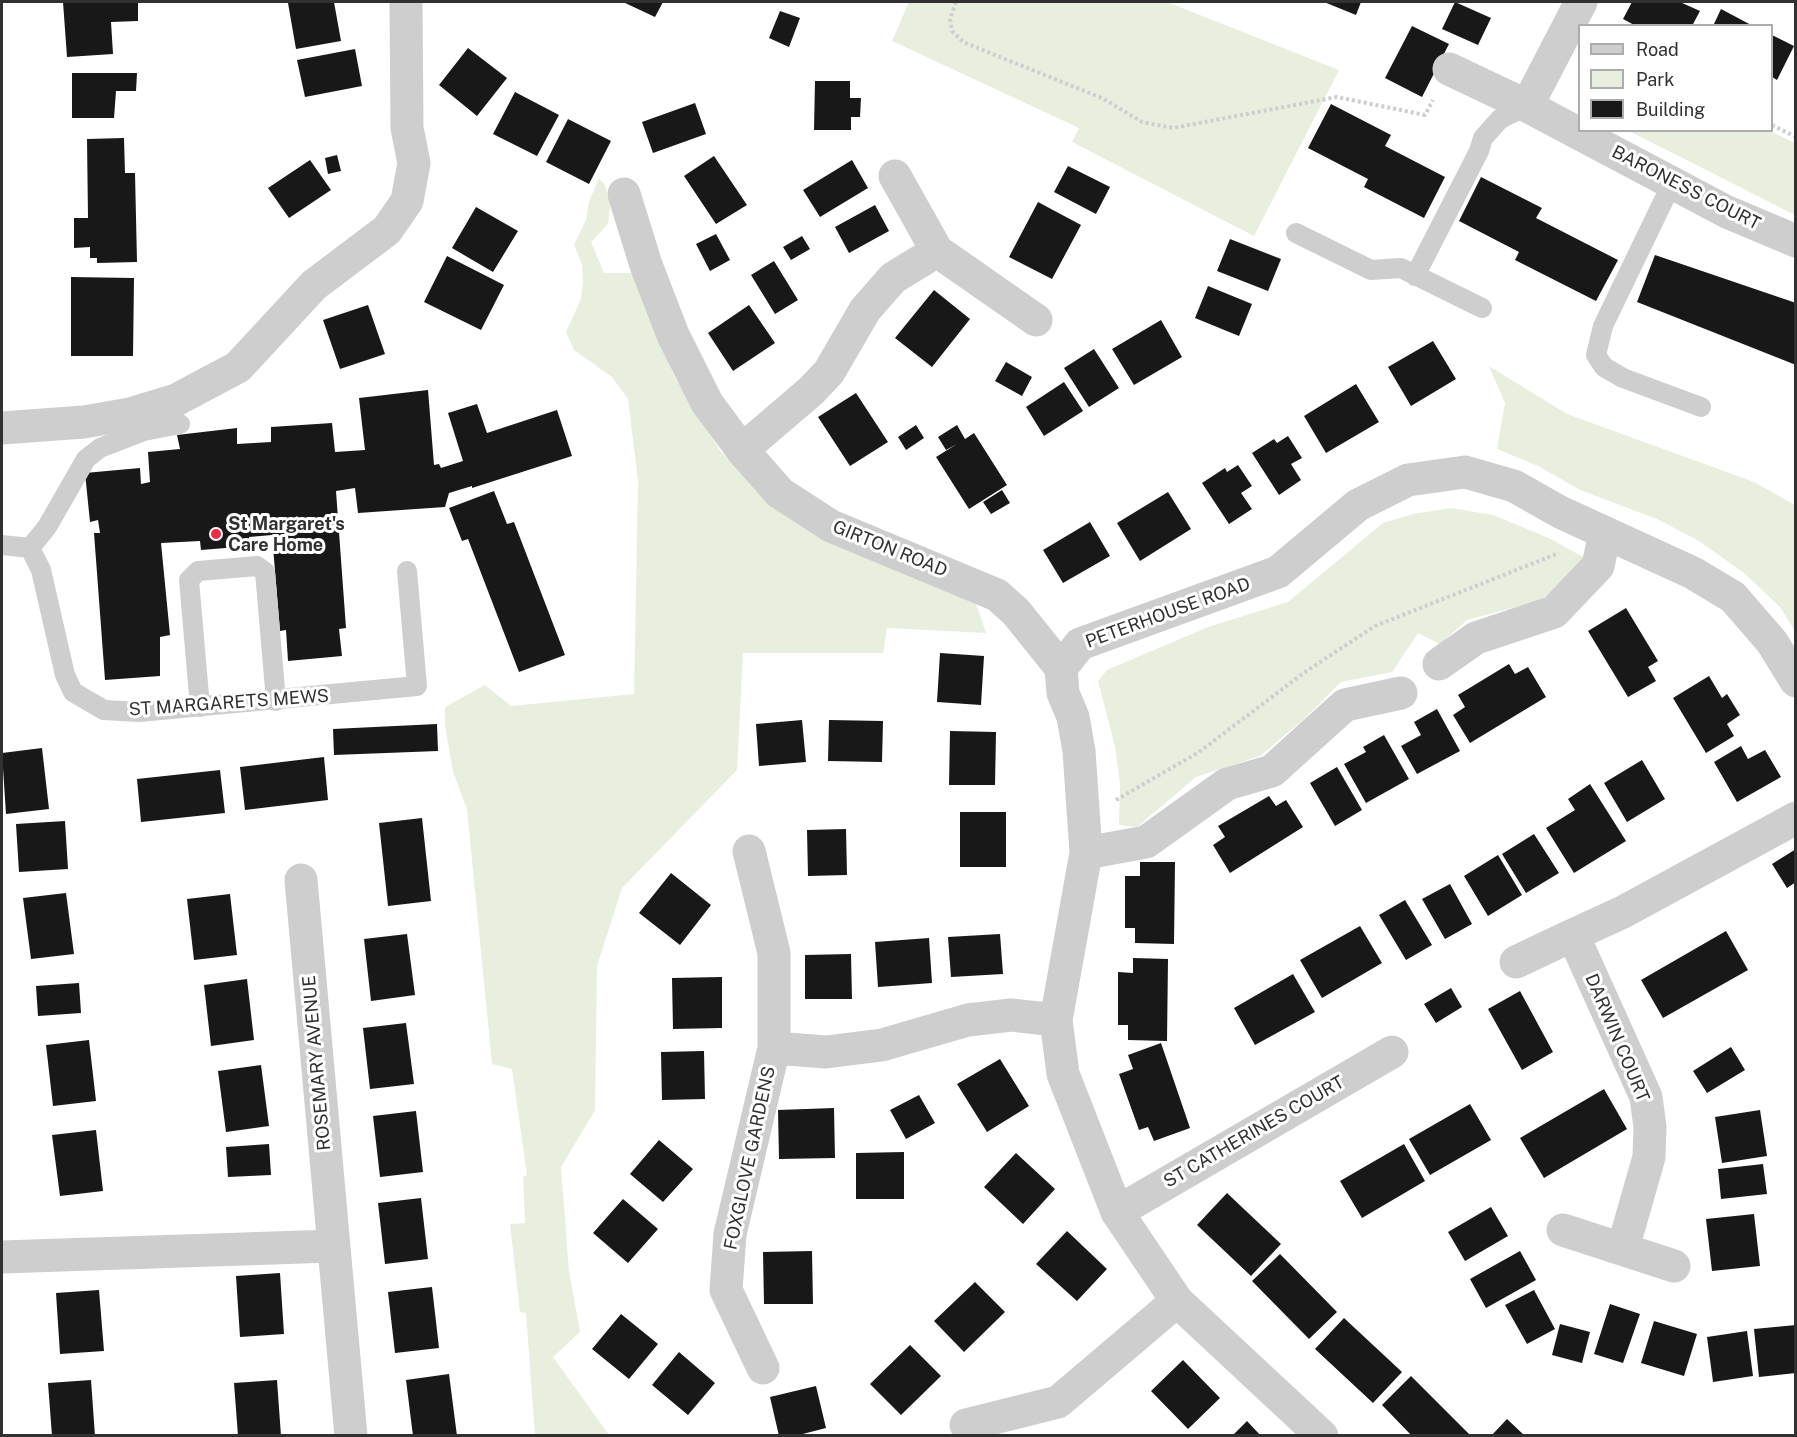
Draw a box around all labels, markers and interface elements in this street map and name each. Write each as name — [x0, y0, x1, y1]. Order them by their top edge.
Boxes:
legend — [1578, 24, 1773, 132]
text: Road — [1636, 39, 1679, 60]
text: Park — [1636, 69, 1674, 90]
text: Building — [1636, 99, 1705, 120]
street label: BARONESS COURT — [1608, 141, 1764, 235]
place label: St Margaret's Care Home — [228, 513, 345, 556]
street label: GIRTON ROAD — [829, 516, 951, 582]
marker: St Margaret's Care Home — [209, 527, 223, 541]
street label: PETERHOUSE ROAD — [1083, 573, 1253, 653]
street label: ST MARGARETS MEWS — [128, 685, 330, 721]
street label: DARWIN COURT — [1580, 971, 1654, 1105]
street label: ROSEMARY AVENUE — [299, 974, 335, 1152]
street label: FOXGLOVE GARDENS — [720, 1064, 780, 1252]
street label: ST CATHERINES COURT — [1160, 1071, 1348, 1193]

